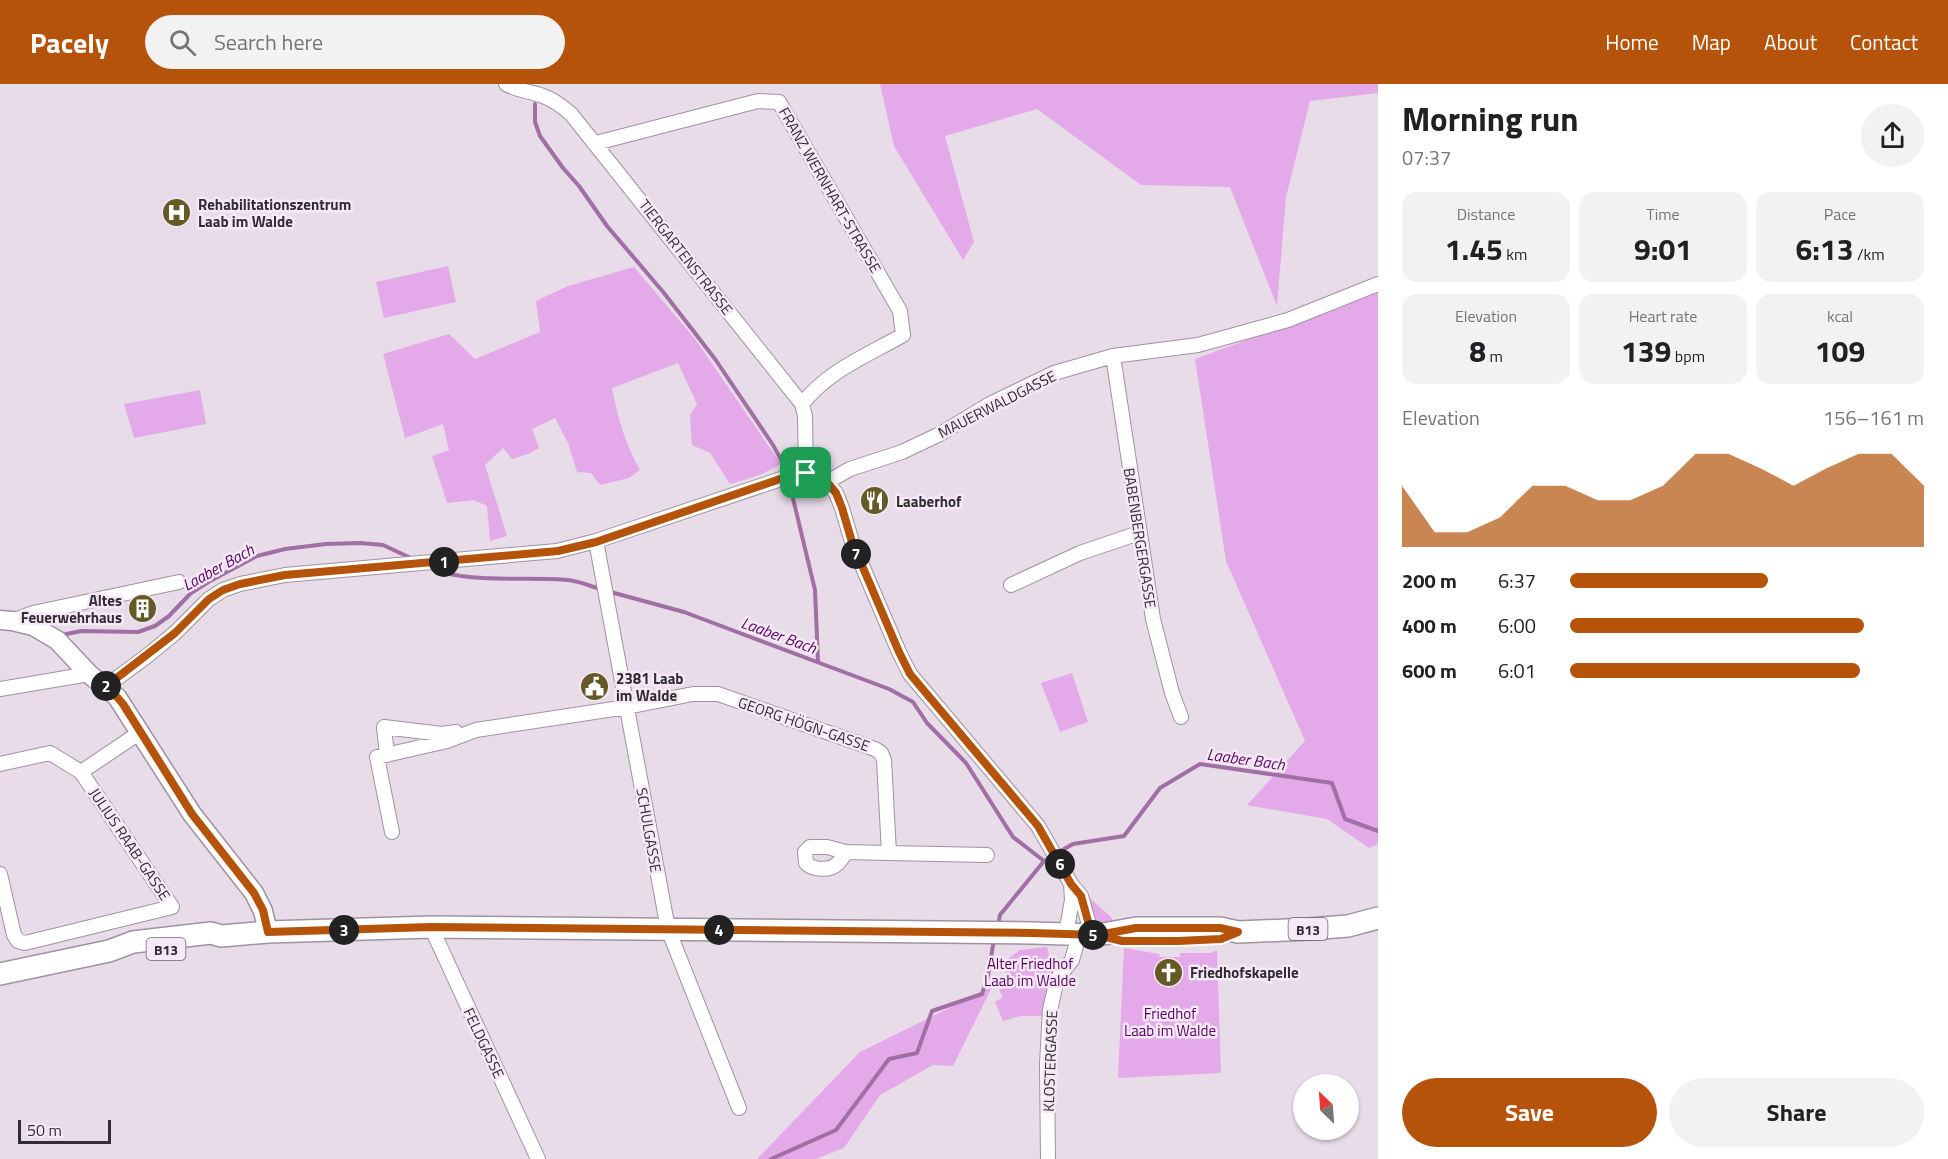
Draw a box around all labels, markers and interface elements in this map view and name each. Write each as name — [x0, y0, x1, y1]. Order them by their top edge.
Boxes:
search box — [145, 15, 565, 69]
text: Pacely — [30, 21, 109, 64]
text: Search here — [214, 25, 323, 59]
icon: search — [166, 26, 199, 59]
text: Home — [1605, 26, 1659, 58]
text: Map — [1692, 26, 1731, 58]
text: About — [1764, 26, 1817, 58]
text: Contact — [1850, 26, 1918, 58]
text: Morning run — [1402, 94, 1579, 144]
street label: FRANZ WERNHART-STRASSE — [773, 103, 887, 277]
button: share — [1861, 104, 1924, 167]
text: 07:37 — [1402, 142, 1451, 173]
place label: Rehabilitationszentrum Laab im Walde — [198, 193, 351, 233]
street label: TIERGARTENSTRASSE — [633, 194, 739, 320]
hospital icon: Rehabilitationszentrum Laab im Walde — [161, 197, 193, 229]
text: Distance — [1457, 202, 1515, 226]
text: Time — [1646, 202, 1680, 226]
text: Pace — [1824, 202, 1856, 226]
text: 1.45 — [1445, 226, 1503, 272]
text: 9:01 — [1634, 226, 1692, 272]
text: 6:13 — [1795, 226, 1853, 272]
text: km — [1503, 242, 1527, 266]
text: /km — [1853, 242, 1885, 266]
text: Elevation — [1455, 304, 1517, 328]
text: Heart rate — [1629, 304, 1697, 328]
text: kcal — [1827, 304, 1853, 328]
text: 8 — [1469, 328, 1486, 374]
text: 139 — [1621, 328, 1671, 374]
text: 109 — [1815, 328, 1865, 374]
text: m — [1486, 344, 1503, 368]
text: bpm — [1671, 344, 1705, 368]
street label: MAUERWALDGASSE — [934, 364, 1060, 444]
text: Elevation — [1402, 402, 1480, 433]
text: 156–161 m — [1823, 402, 1924, 433]
pin — [780, 447, 831, 498]
icon: arrive — [789, 456, 822, 489]
street label: BABENBERGERGASSE — [1118, 466, 1162, 610]
restaurant icon: Laaberhof — [859, 485, 891, 517]
place label: Laaberhof — [896, 490, 962, 513]
water label: Laaber Bach — [178, 537, 259, 597]
pin: 7 — [841, 539, 871, 569]
text: 7 — [852, 542, 860, 566]
pin: 1 — [429, 547, 459, 577]
text: 1 — [440, 550, 448, 574]
text: 200 m — [1402, 565, 1457, 596]
text: 6:37 — [1498, 565, 1536, 596]
place label: Altes Feuerwehrhaus — [21, 589, 122, 629]
building icon: Altes Feuerwehrhaus — [127, 593, 159, 625]
water label: Laaber Bach — [738, 610, 821, 660]
text: 400 m — [1402, 610, 1457, 641]
text: 6:00 — [1498, 610, 1536, 641]
text: 600 m — [1402, 655, 1457, 686]
text: 6:01 — [1498, 655, 1536, 686]
place label: 2381 Laab im Walde — [616, 667, 683, 707]
pin: 2 — [91, 671, 121, 701]
public building icon: 2381 Laab im Walde — [579, 671, 611, 703]
text: 2 — [102, 674, 110, 698]
street label: GEORG HÖGN-GASSE — [735, 691, 873, 757]
water label: Laaber Bach — [1205, 742, 1288, 776]
street label: JULIUS RAAB-GASSE — [84, 783, 176, 905]
street label: SCHULGASSE — [630, 786, 668, 874]
pin: 6 — [1045, 849, 1075, 879]
text: 6 — [1056, 852, 1064, 876]
pin: 3 — [329, 915, 359, 945]
pin: 4 — [704, 915, 734, 945]
text: 3 — [340, 918, 348, 942]
text: 4 — [715, 918, 723, 942]
road number: B13 — [1288, 918, 1328, 940]
pin: 5 — [1078, 920, 1108, 950]
text: 5 — [1089, 923, 1097, 947]
road number: B13 — [146, 938, 186, 960]
park label: Alter Friedhof Laab im Walde — [984, 952, 1076, 992]
church icon: Friedhofskapelle — [1153, 956, 1185, 988]
place label: Friedhofskapelle — [1190, 961, 1299, 984]
park label: Friedhof Laab im Walde — [1124, 1002, 1216, 1042]
street label: FELDGASSE — [458, 1004, 510, 1082]
street label: KLOSTERGASSE — [1037, 1010, 1063, 1112]
north arrow — [1293, 1074, 1359, 1140]
map controls — [1293, 1074, 1359, 1140]
button: Save — [1402, 1078, 1657, 1147]
button: Share — [1669, 1078, 1924, 1147]
scale bar — [18, 1117, 111, 1144]
text: 50 m — [27, 1118, 62, 1142]

